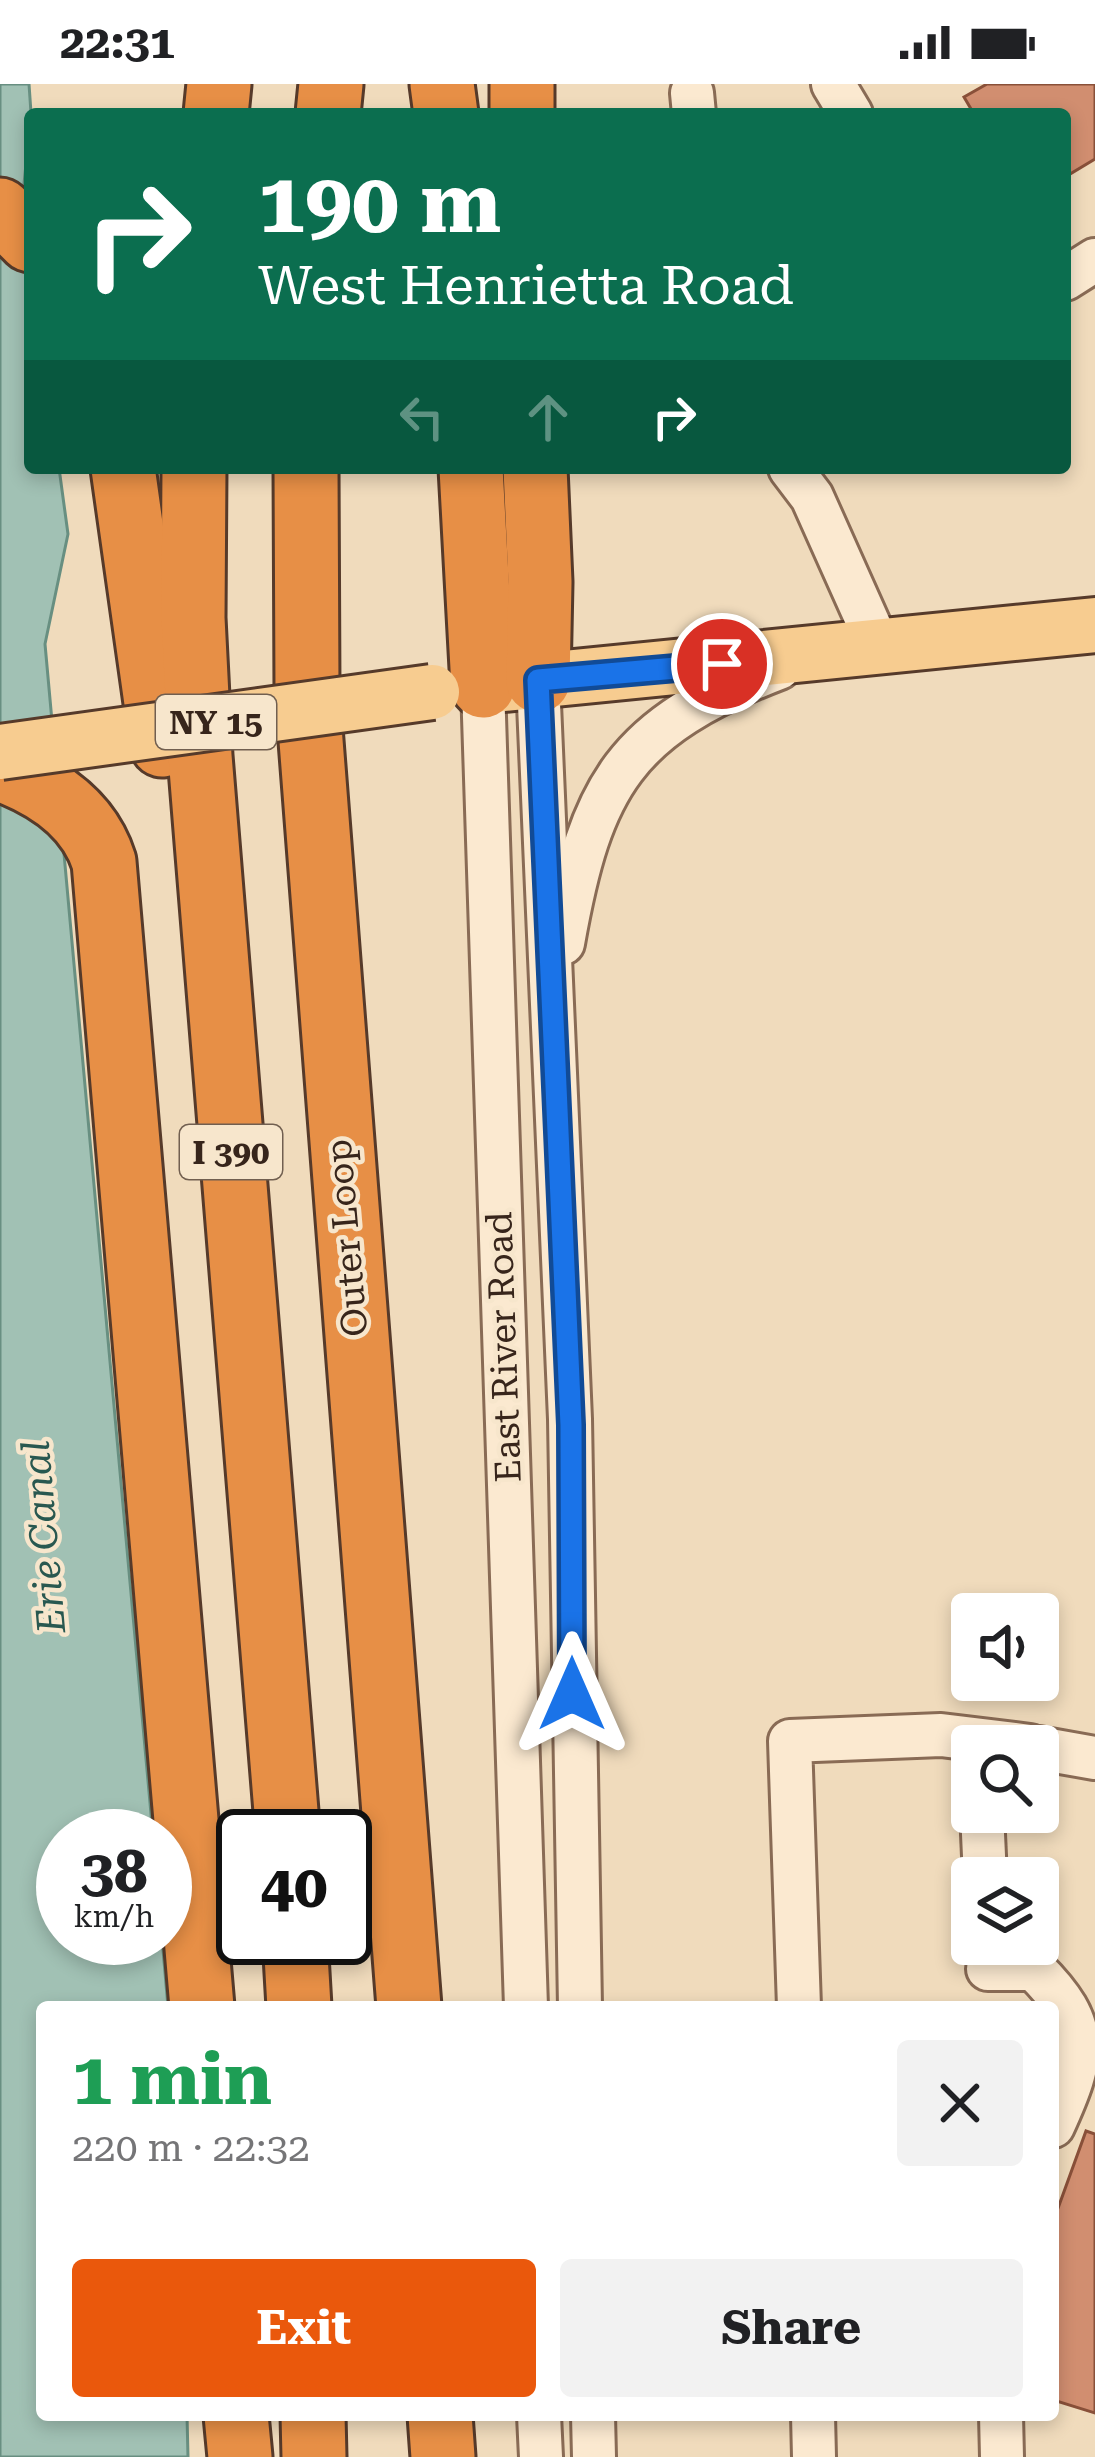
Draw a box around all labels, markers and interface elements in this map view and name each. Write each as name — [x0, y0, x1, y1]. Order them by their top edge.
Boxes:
text: 22:31 — [60, 16, 175, 69]
text: 190 m — [258, 154, 501, 252]
icon: right — [60, 156, 216, 312]
text: West Henrietta Road — [258, 254, 794, 317]
icon: left — [389, 384, 455, 450]
icon: ahead — [515, 384, 581, 450]
icon: right — [641, 384, 707, 450]
pin — [671, 613, 773, 715]
icon: arrive — [689, 631, 755, 697]
road number: NY 15 — [156, 695, 276, 749]
road number: I 390 — [180, 1125, 282, 1179]
street label: Outer Loop — [317, 1138, 377, 1338]
street label: East River Road — [478, 1211, 530, 1483]
water label: Erie Canal — [13, 1439, 75, 1636]
map controls — [951, 1593, 1059, 1965]
button: sound — [951, 1593, 1059, 1701]
position arrow — [509, 1631, 635, 1757]
button: search — [951, 1725, 1059, 1833]
speed limit sign: 40 — [216, 1809, 372, 1965]
text: 38 — [80, 1836, 148, 1907]
button: layers — [951, 1857, 1059, 1965]
text: km/h — [74, 1899, 154, 1934]
text: 1 min — [72, 2037, 272, 2122]
button: close — [897, 2040, 1023, 2166]
text: 220 m · 22:32 — [72, 2125, 310, 2171]
button: Exit — [72, 2259, 536, 2397]
button: Share — [560, 2259, 1023, 2397]

